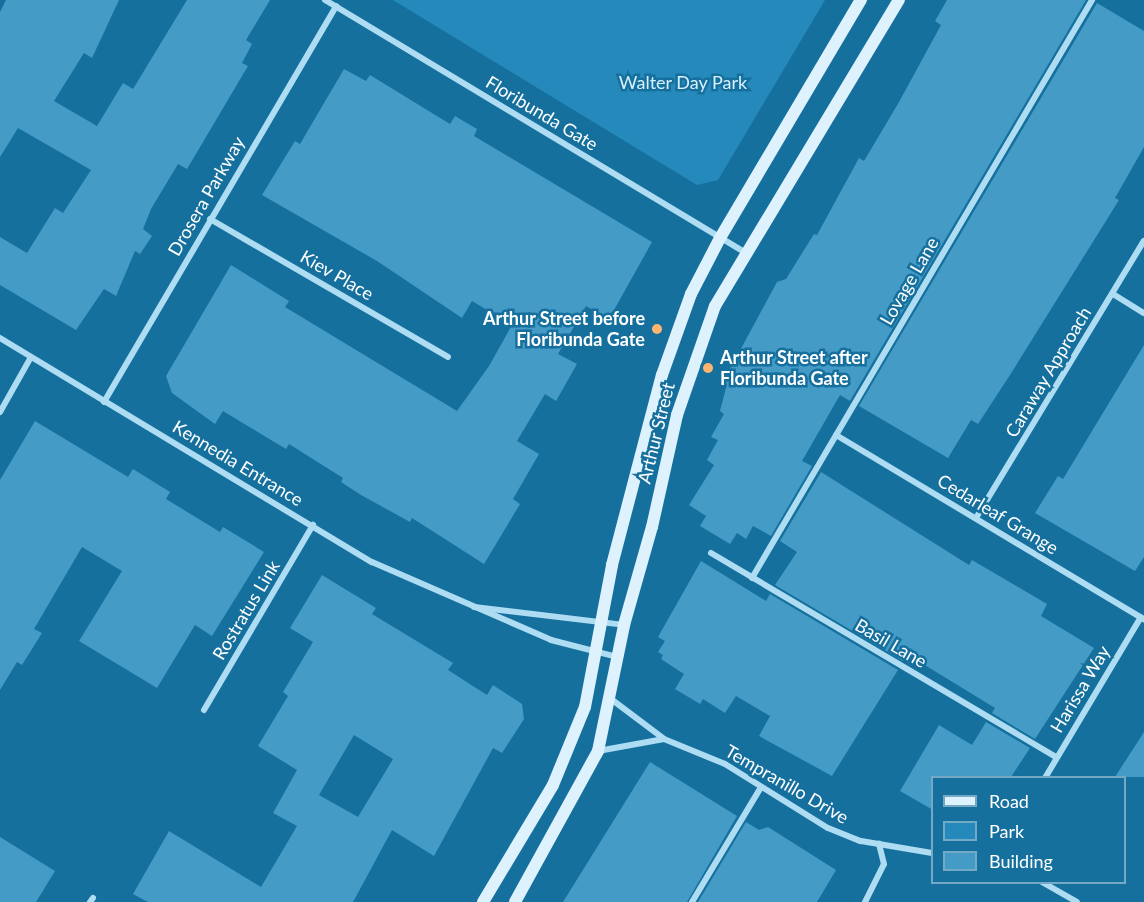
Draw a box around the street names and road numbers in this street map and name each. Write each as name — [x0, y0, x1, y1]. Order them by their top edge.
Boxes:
street label: Floribunda Gate — [482, 71, 602, 155]
street label: Drosera Parkway — [163, 132, 249, 260]
street label: Lovage Lane — [875, 233, 943, 329]
street label: Kiev Place — [296, 245, 378, 305]
street label: Caraway Approach — [1000, 302, 1096, 442]
street label: Arthur Street — [633, 380, 679, 486]
street label: Kennedia Entrance — [169, 416, 307, 510]
street label: Cedarleaf Grange — [933, 469, 1063, 559]
street label: Rostratus Link — [208, 556, 284, 664]
street label: Basil Lane — [851, 614, 931, 672]
street label: Harissa Way — [1045, 641, 1115, 737]
street label: Tempranillo Drive — [722, 740, 852, 828]

